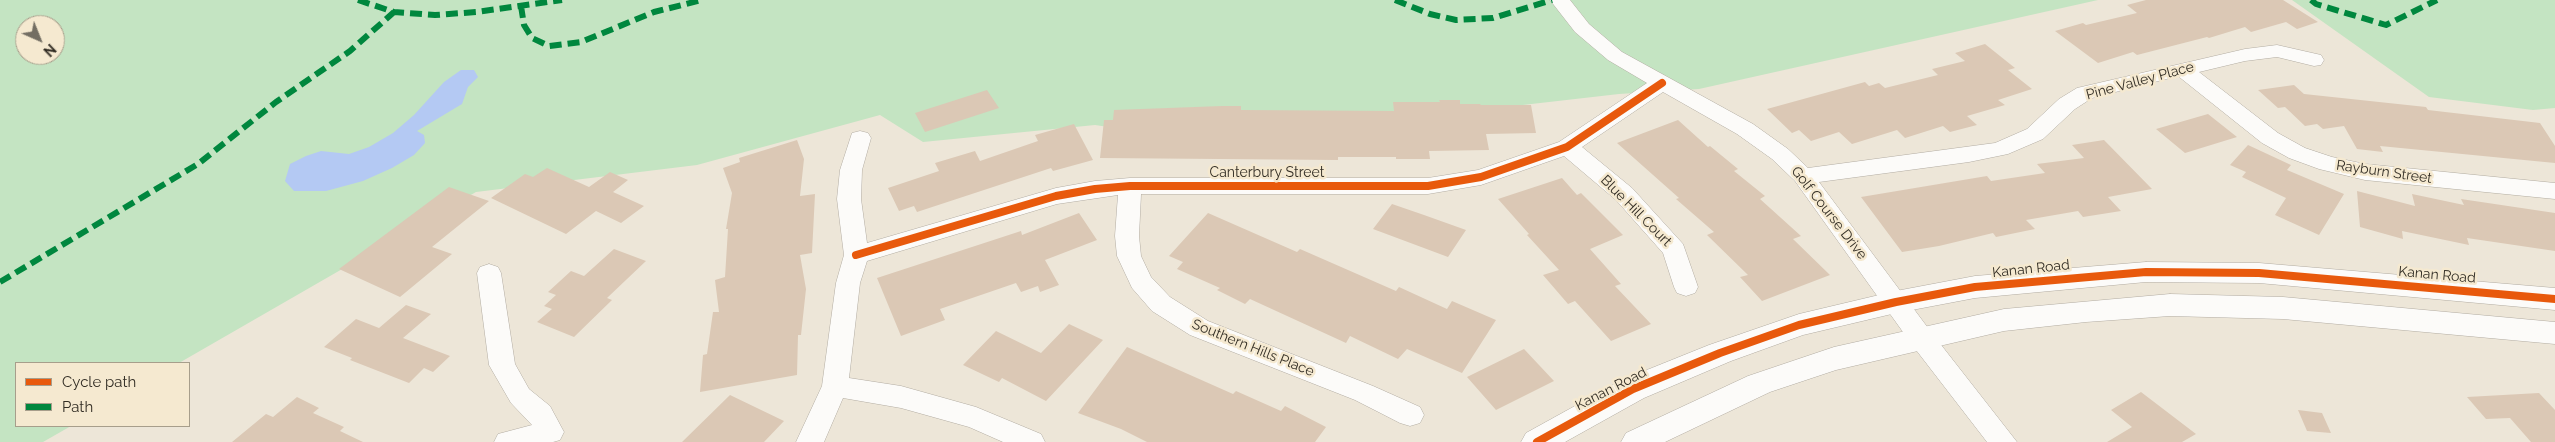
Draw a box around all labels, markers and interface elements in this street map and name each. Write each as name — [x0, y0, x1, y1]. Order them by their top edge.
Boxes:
north arrow — [15, 15, 65, 65]
text: N — [40, 41, 59, 60]
street label: Pine Valley Place — [2084, 59, 2196, 103]
street label: Rayburn Street — [2335, 157, 2433, 187]
street label: Golf Course Drive — [1787, 163, 1871, 263]
street label: Canterbury Street — [1210, 165, 1324, 181]
street label: Blue Hill Court — [1597, 172, 1675, 250]
street label: Kanan Road — [1991, 257, 2071, 281]
street label: Kanan Road — [2398, 263, 2476, 287]
street label: Southern Hills Place — [1190, 316, 1316, 380]
legend — [15, 362, 190, 427]
street label: Kanan Road — [1573, 364, 1649, 414]
text: Cycle path — [62, 373, 136, 391]
text: Path — [62, 398, 93, 416]

